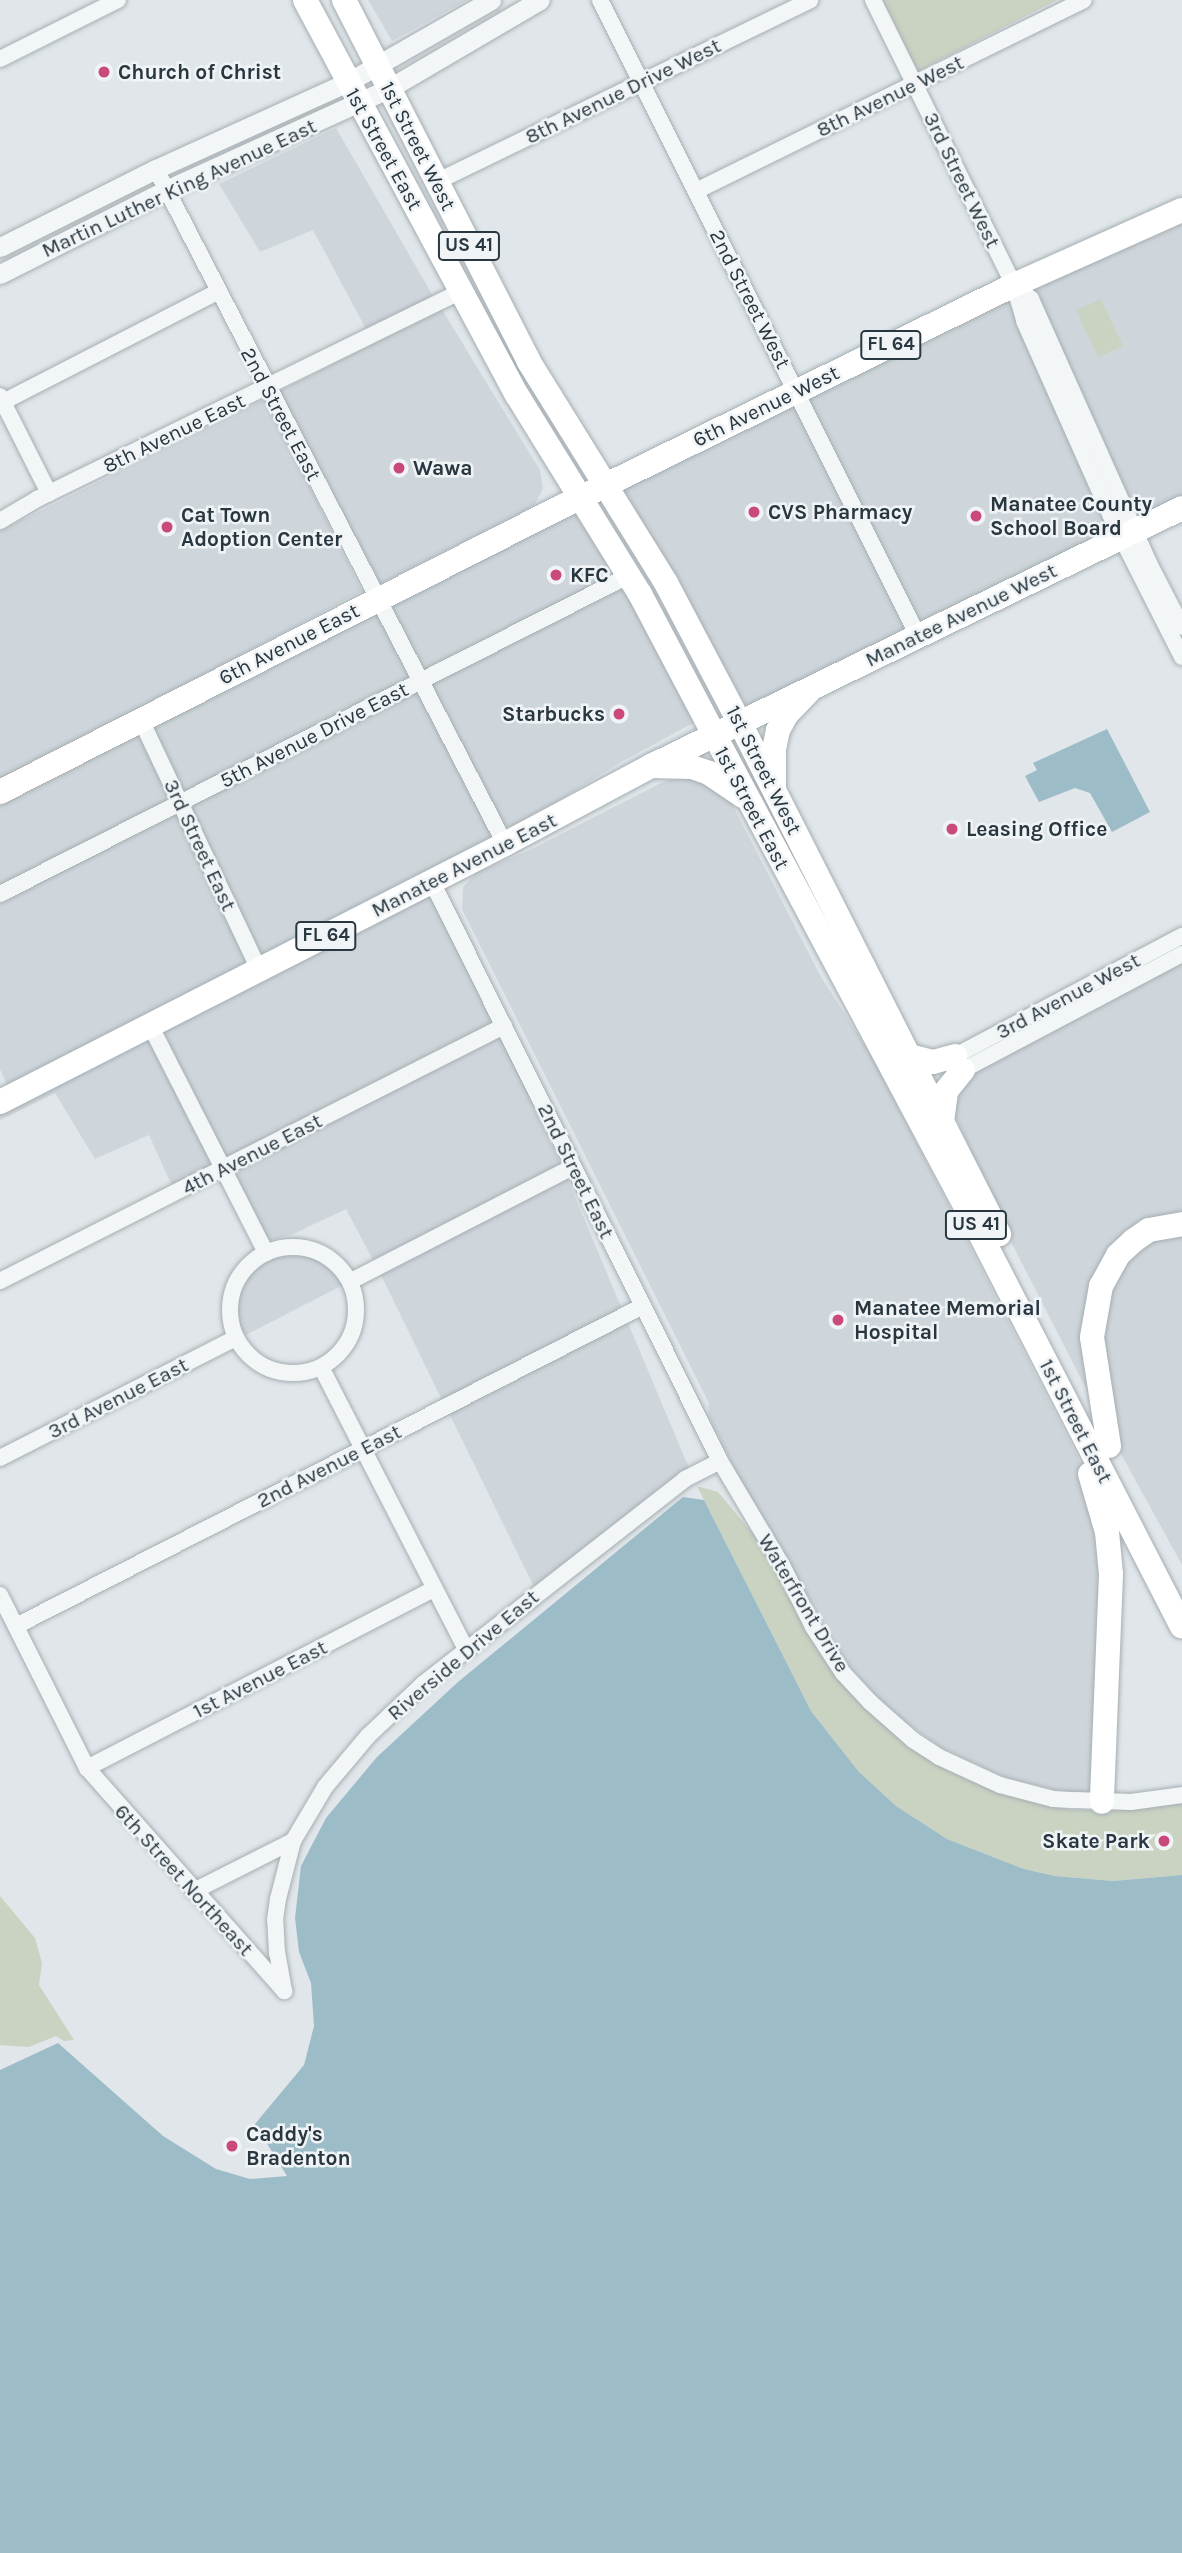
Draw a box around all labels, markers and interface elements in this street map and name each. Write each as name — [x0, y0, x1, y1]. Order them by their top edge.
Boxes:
street label: 8th Avenue Drive West — [521, 33, 725, 149]
street label: 8th Avenue West — [812, 50, 968, 142]
place label: Church of Christ — [118, 59, 281, 85]
marker: Church of Christ — [96, 64, 112, 80]
street label: 1st Street West — [375, 77, 461, 215]
street label: 1st Street East — [340, 84, 428, 214]
street label: 3rd Street West — [918, 108, 1006, 252]
street label: Martin Luther King Avenue East — [38, 113, 320, 263]
street label: 2nd Street West — [704, 225, 796, 373]
road number: US 41 — [438, 230, 500, 262]
road number: FL 64 — [860, 330, 922, 360]
street label: 2nd Street East — [235, 343, 327, 485]
street label: 6th Avenue West — [689, 360, 843, 452]
street label: 8th Avenue East — [99, 388, 249, 478]
place label: Wawa — [413, 455, 473, 481]
marker: Wawa — [391, 460, 407, 476]
place label: Manatee County School Board — [990, 491, 1152, 541]
place label: CVS Pharmacy — [768, 499, 912, 525]
place label: Cat Town Adoption Center — [181, 502, 342, 552]
marker: CVS Pharmacy — [746, 504, 762, 520]
marker: Manatee County School Board — [968, 508, 984, 524]
marker: Cat Town Adoption Center — [159, 519, 175, 535]
street label: Manatee Avenue West — [861, 558, 1061, 672]
place label: KFC — [570, 562, 609, 588]
marker: KFC — [548, 567, 564, 583]
street label: 6th Avenue East — [215, 598, 363, 690]
street label: 5th Avenue Drive East — [216, 677, 412, 793]
place label: Starbucks — [502, 701, 605, 727]
street label: 1st Street West — [721, 701, 807, 839]
marker: Starbucks — [611, 706, 627, 722]
street label: 1st Street East — [709, 742, 795, 874]
street label: 3rd Street East — [159, 775, 241, 915]
street label: Manatee Avenue East — [367, 807, 561, 923]
place label: Leasing Office — [966, 816, 1107, 842]
marker: Leasing Office — [944, 821, 960, 837]
road number: FL 64 — [294, 920, 358, 952]
street label: 3rd Avenue West — [992, 947, 1144, 1045]
street label: 2nd Street East — [532, 1099, 620, 1243]
street label: 4th Avenue East — [178, 1108, 326, 1200]
road number: US 41 — [944, 1210, 1007, 1240]
place label: Manatee Memorial Hospital — [854, 1295, 1041, 1345]
marker: Manatee Memorial Hospital — [828, 1310, 848, 1330]
street label: 3rd Avenue East — [44, 1352, 192, 1444]
street label: 1st Street East — [1034, 1355, 1118, 1487]
street label: 2nd Avenue East — [253, 1419, 405, 1513]
street label: Waterfront Drive — [753, 1529, 855, 1677]
street label: Riverside Drive East — [382, 1584, 544, 1726]
street label: 1st Avenue East — [189, 1634, 331, 1724]
street label: 6th Street Northeast — [109, 1799, 259, 1961]
place label: Skate Park — [1042, 1828, 1150, 1854]
marker: Skate Park — [1156, 1833, 1172, 1849]
place label: Caddy's Bradenton — [246, 2121, 350, 2171]
marker: Caddy's Bradenton — [224, 2138, 240, 2154]

